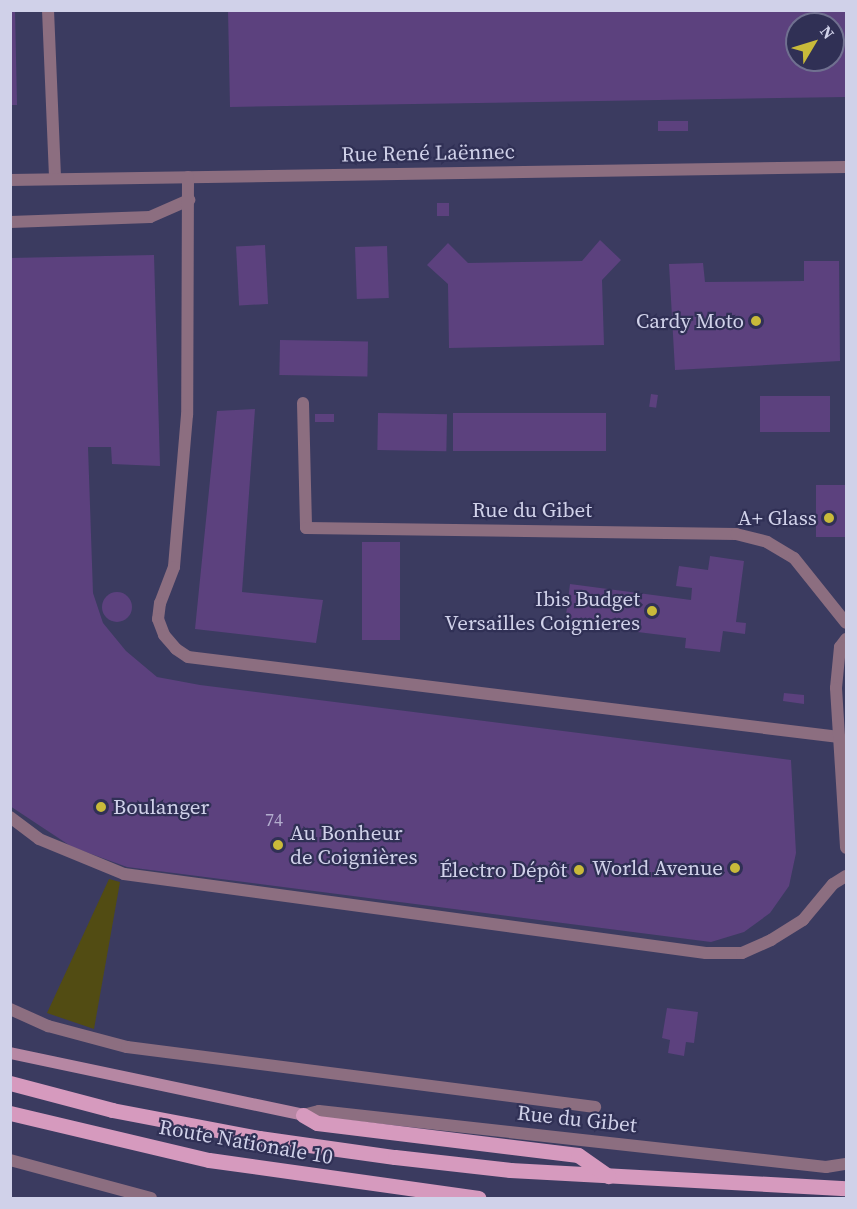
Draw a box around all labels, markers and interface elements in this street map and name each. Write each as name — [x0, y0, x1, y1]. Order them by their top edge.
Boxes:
north arrow — [785, 12, 845, 72]
text: N — [815, 21, 840, 44]
street label: Rue René Laënnec — [341, 139, 515, 167]
place label: Cardy Moto — [636, 308, 744, 334]
marker: Cardy Moto — [749, 314, 763, 328]
street label: Rue du Gibet — [472, 497, 592, 523]
place label: A+ Glass — [738, 505, 817, 531]
marker: A+ Glass — [822, 511, 836, 525]
place label: Ibis Budget Versailles Coignieres — [445, 586, 640, 636]
marker: Ibis Budget Versailles Coignieres — [645, 604, 659, 618]
place label: Boulanger — [113, 794, 209, 820]
marker: Boulanger — [94, 800, 108, 814]
house number: 74 — [265, 809, 283, 831]
place label: Au Bonheur de Coignières — [290, 820, 418, 870]
marker: Au Bonheur de Coignières — [271, 838, 285, 852]
place label: World Avenue — [592, 855, 723, 881]
place label: Électro Dépôt — [439, 857, 567, 883]
marker: World Avenue — [728, 861, 742, 875]
marker: Électro Dépôt — [572, 863, 586, 877]
street label: Rue du Gibet — [516, 1100, 638, 1138]
street label: Route Nationale 10 — [157, 1114, 335, 1170]

